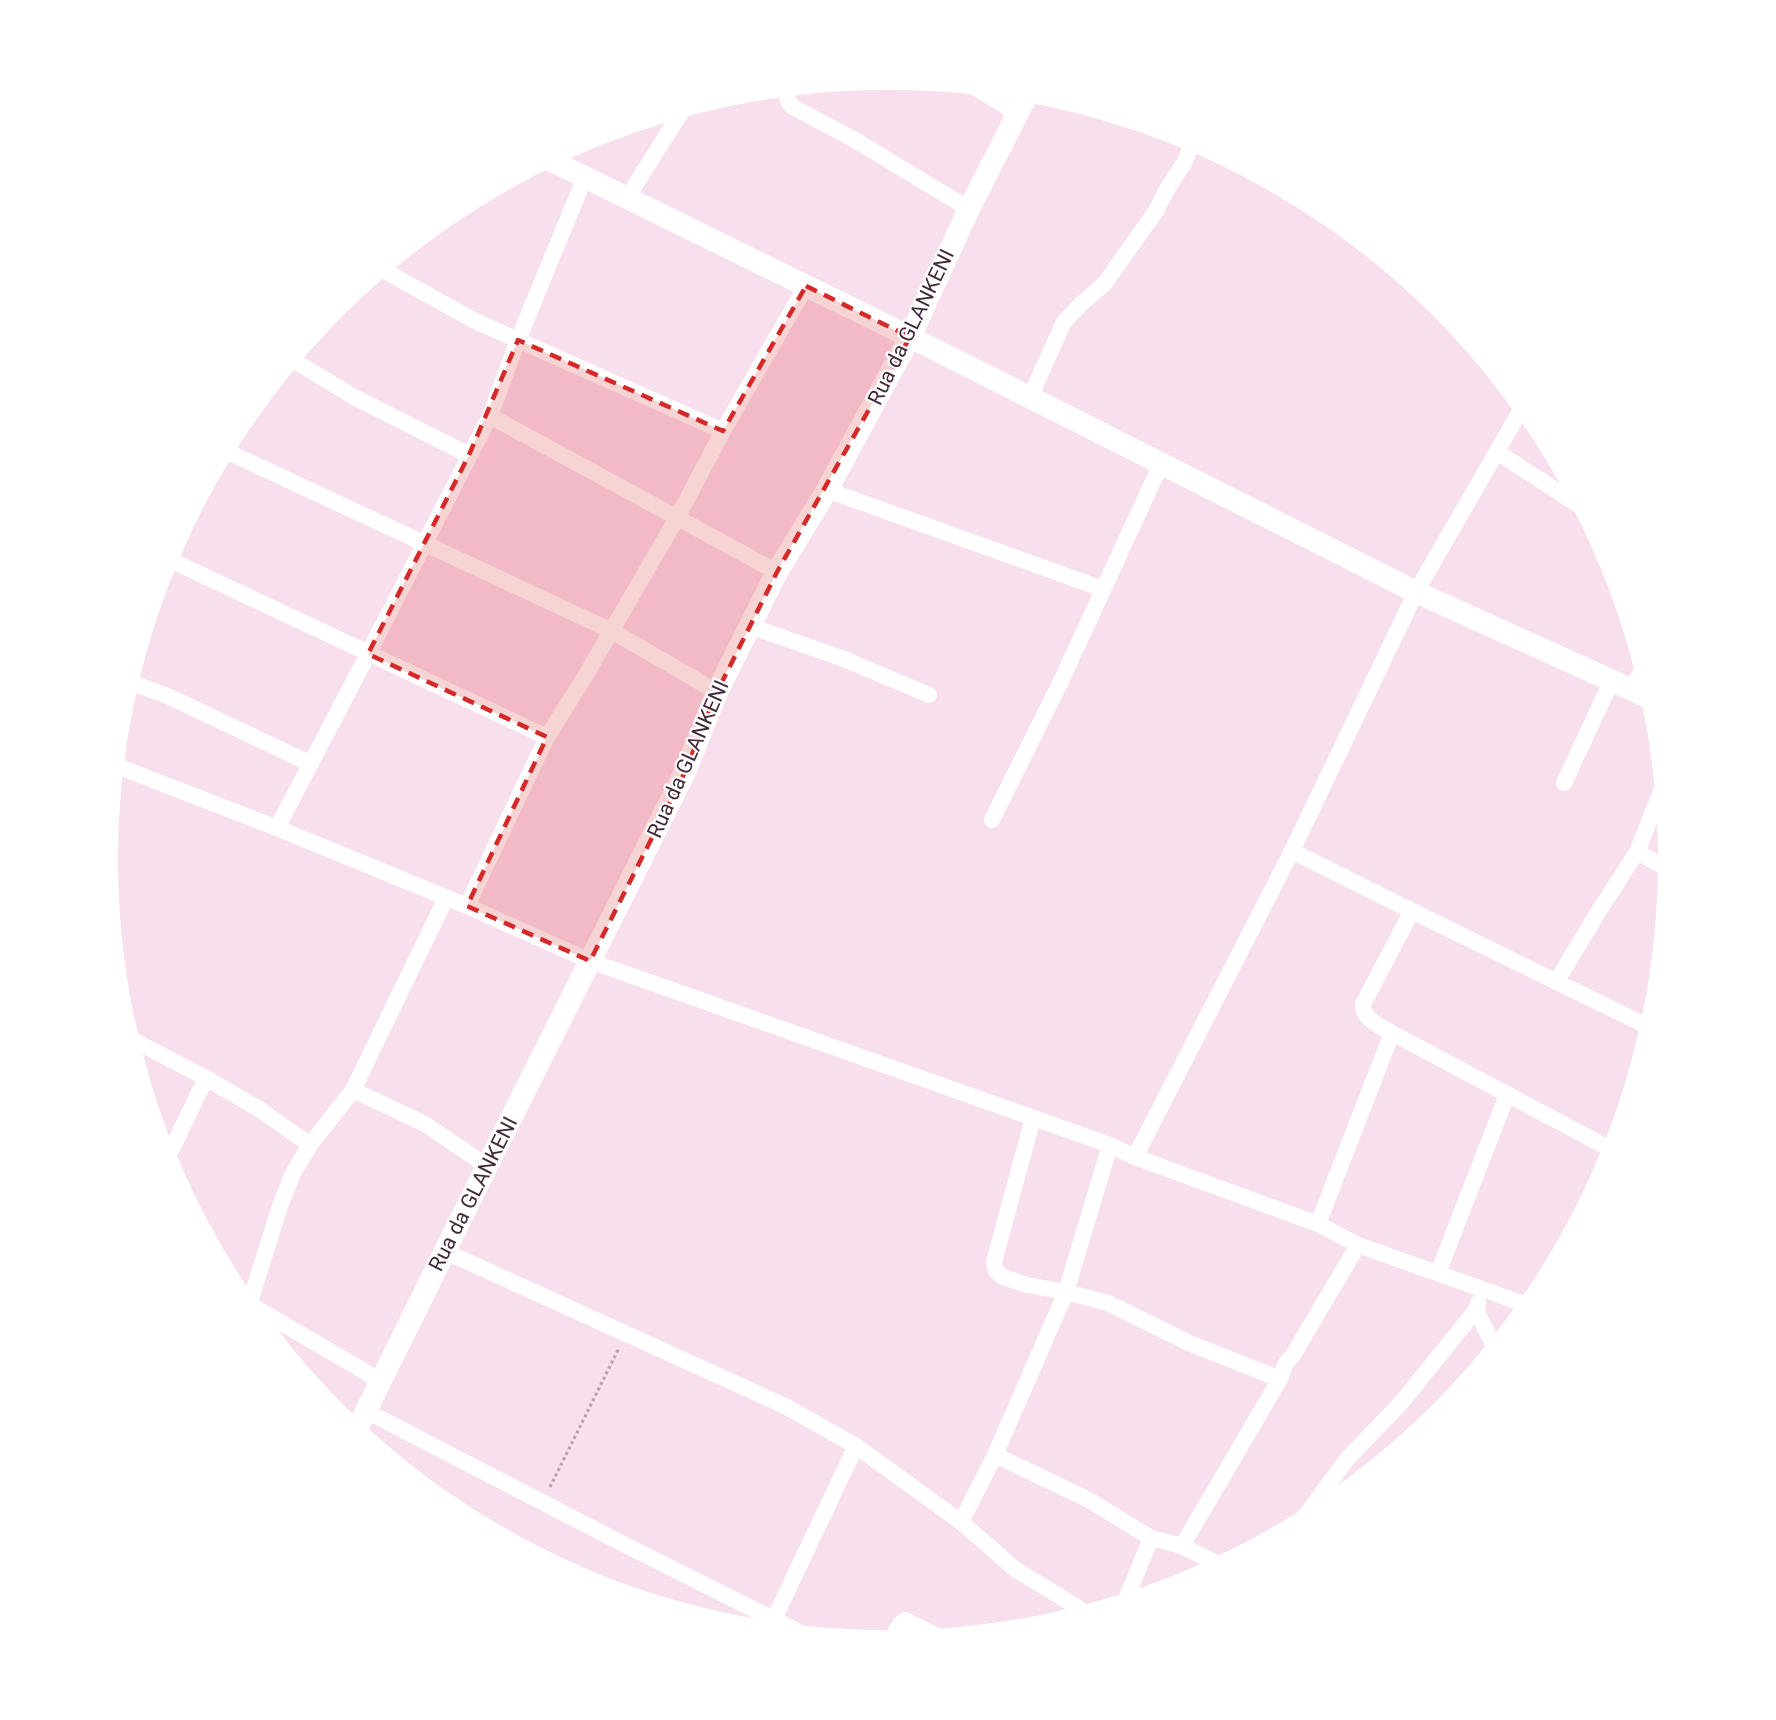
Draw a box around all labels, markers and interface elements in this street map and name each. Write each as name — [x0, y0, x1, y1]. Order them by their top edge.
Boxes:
street label: Rua da GLANKENI — [863, 245, 959, 409]
street label: Rua da GLANKENI — [642, 677, 734, 841]
street label: Rua da GLANKENI — [424, 1113, 522, 1275]

